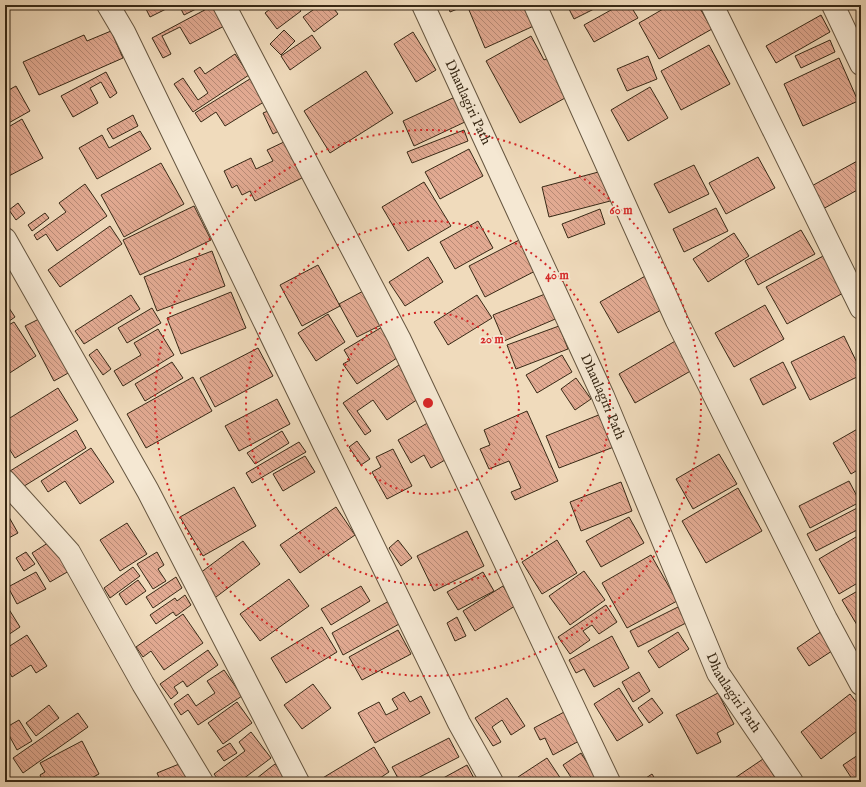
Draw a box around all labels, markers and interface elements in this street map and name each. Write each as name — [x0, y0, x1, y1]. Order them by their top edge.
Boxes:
street label: Dhaulagiri Path — [440, 57, 495, 148]
text: 60 m — [610, 203, 633, 218]
text: 40 m — [545, 268, 570, 283]
text: 20 m — [480, 332, 504, 347]
street label: Dhaulagiri Path — [576, 351, 629, 443]
centre of rings — [421, 396, 435, 410]
street label: Dhaulagiri Path — [702, 650, 765, 737]

